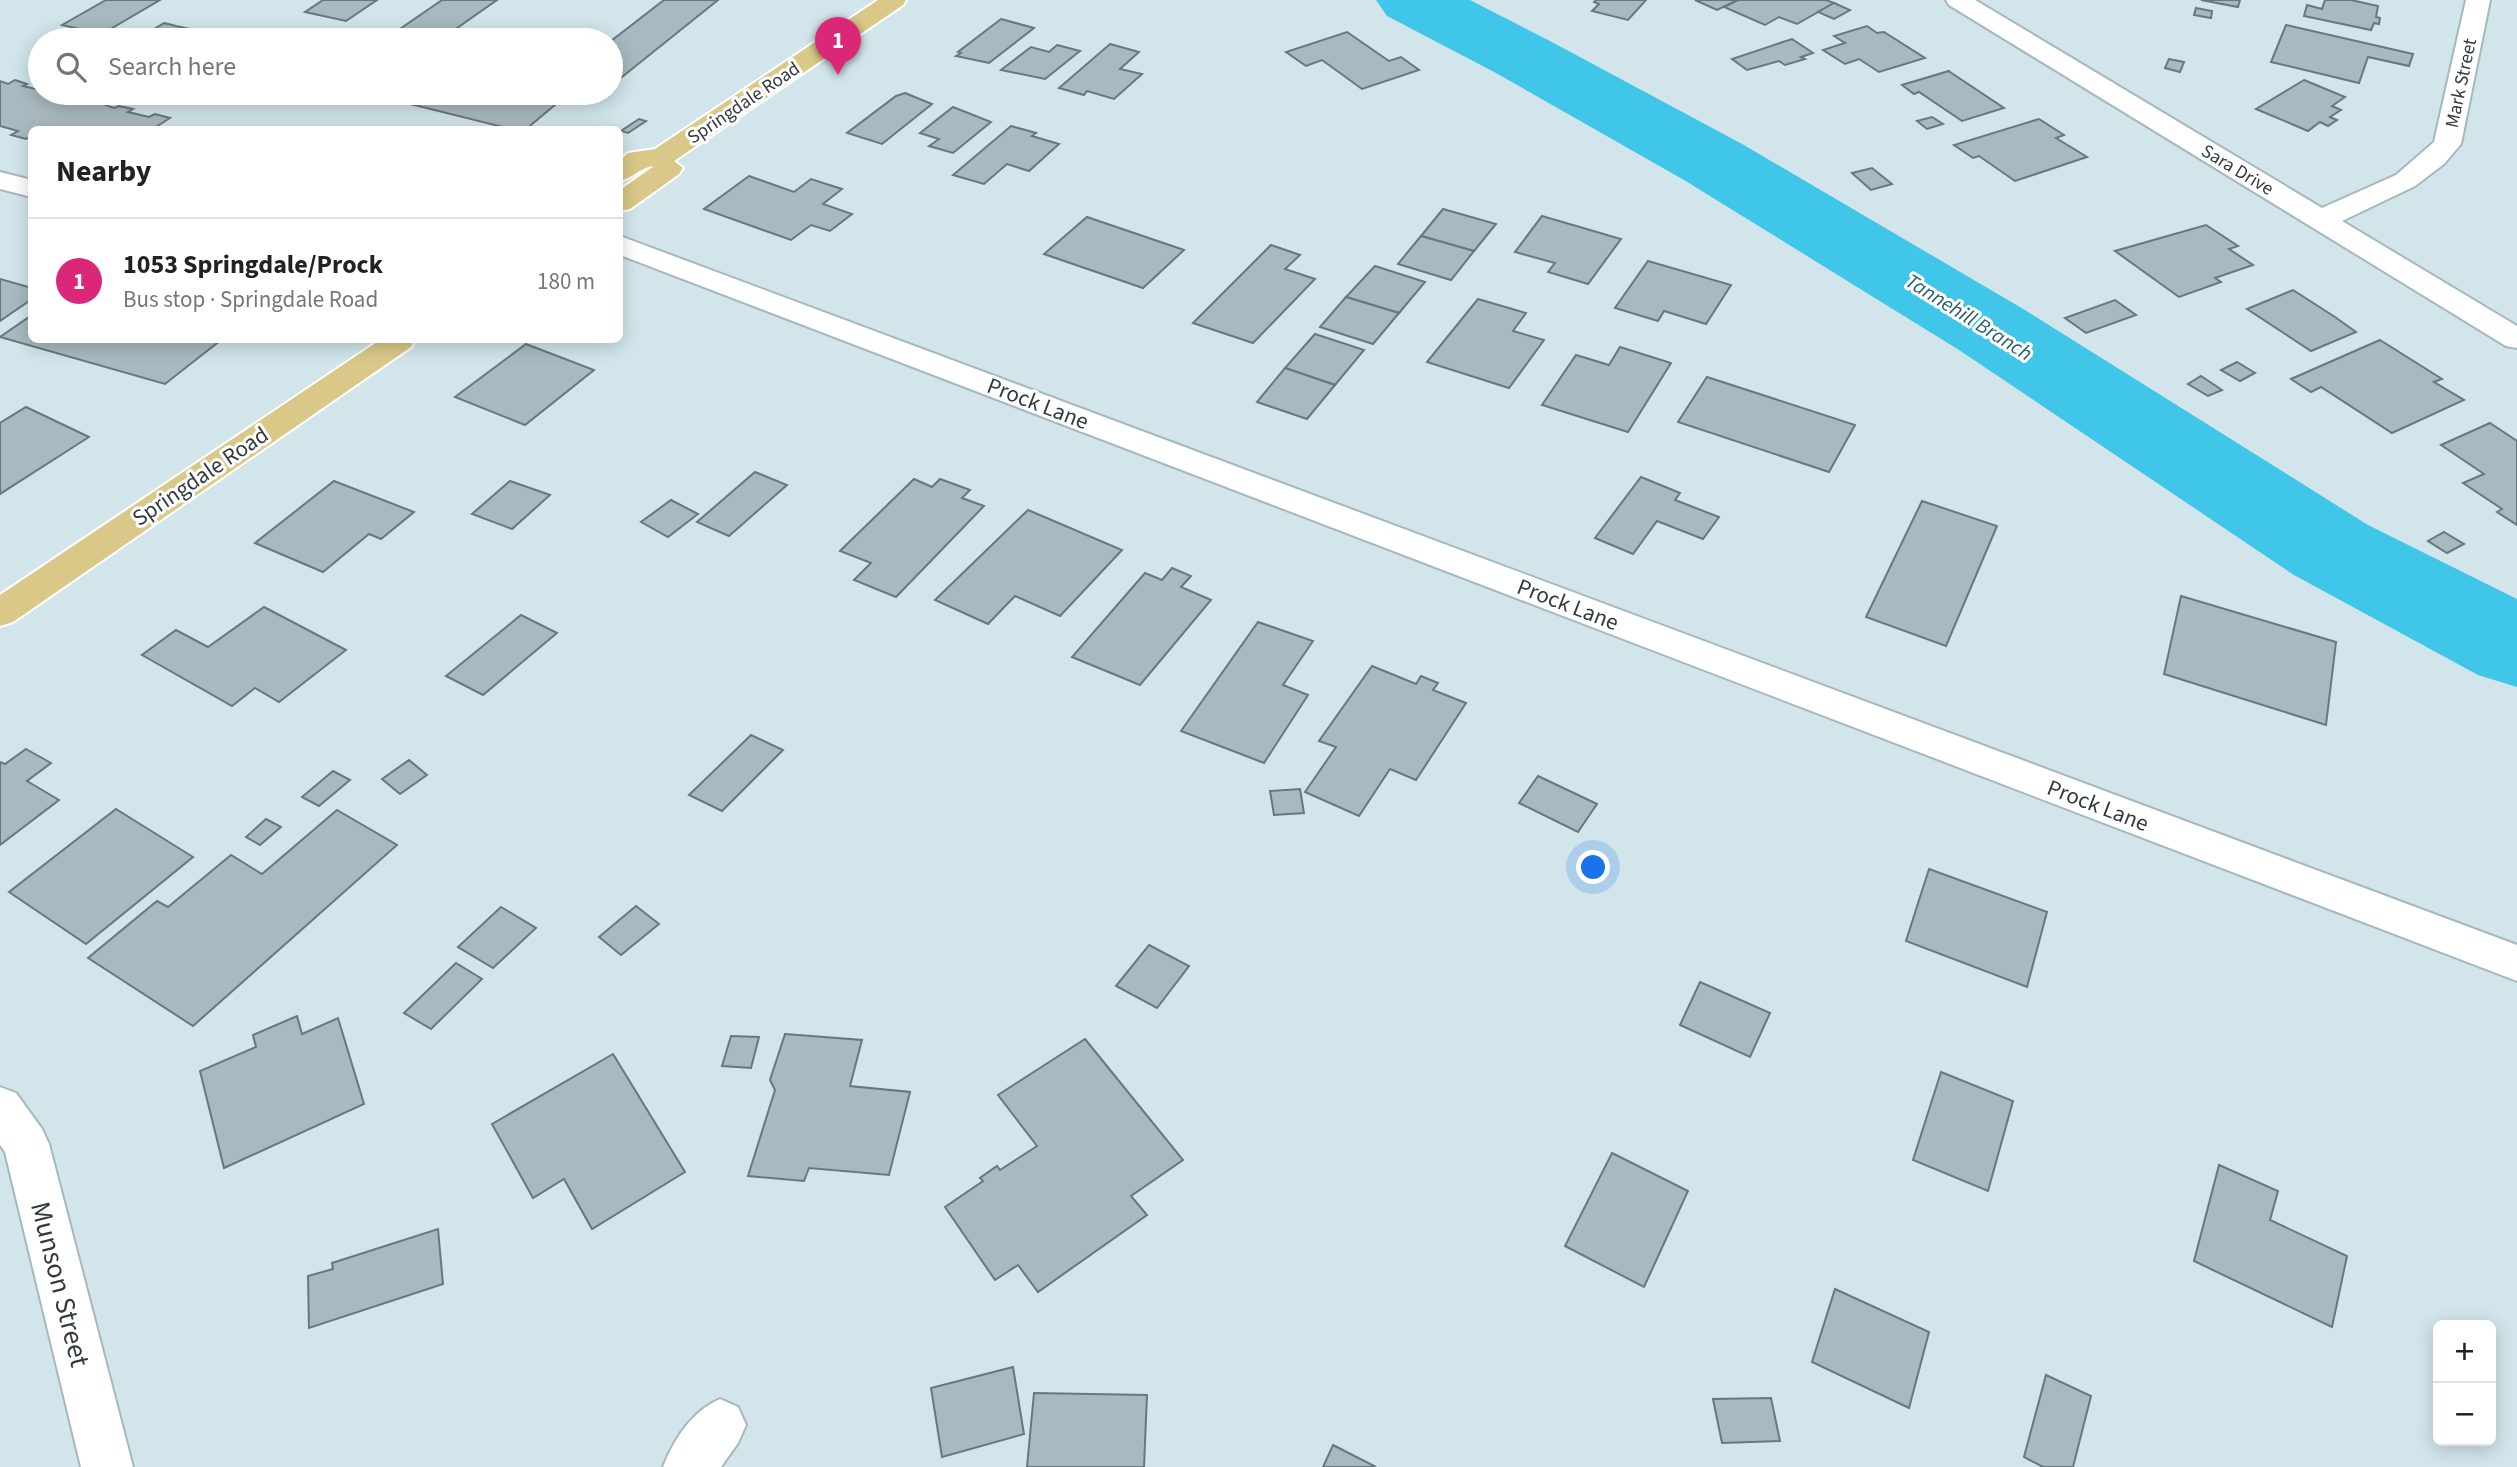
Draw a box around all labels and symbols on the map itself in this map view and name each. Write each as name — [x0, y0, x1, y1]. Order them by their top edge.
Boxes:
pin: 1 — [815, 17, 861, 75]
street label: Mark Street — [2439, 36, 2484, 131]
street label: Springdale Road — [682, 56, 806, 151]
street label: Sara Drive — [2196, 138, 2279, 203]
water label: Tannehill Branch — [1900, 266, 2038, 368]
street label: Prock Lane — [982, 369, 1093, 438]
street label: Springdale Road — [126, 419, 275, 534]
street label: Prock Lane — [1512, 570, 1623, 639]
street label: Prock Lane — [2042, 771, 2153, 840]
your location — [1576, 850, 1610, 884]
street label: Munson Street — [20, 1197, 100, 1372]

